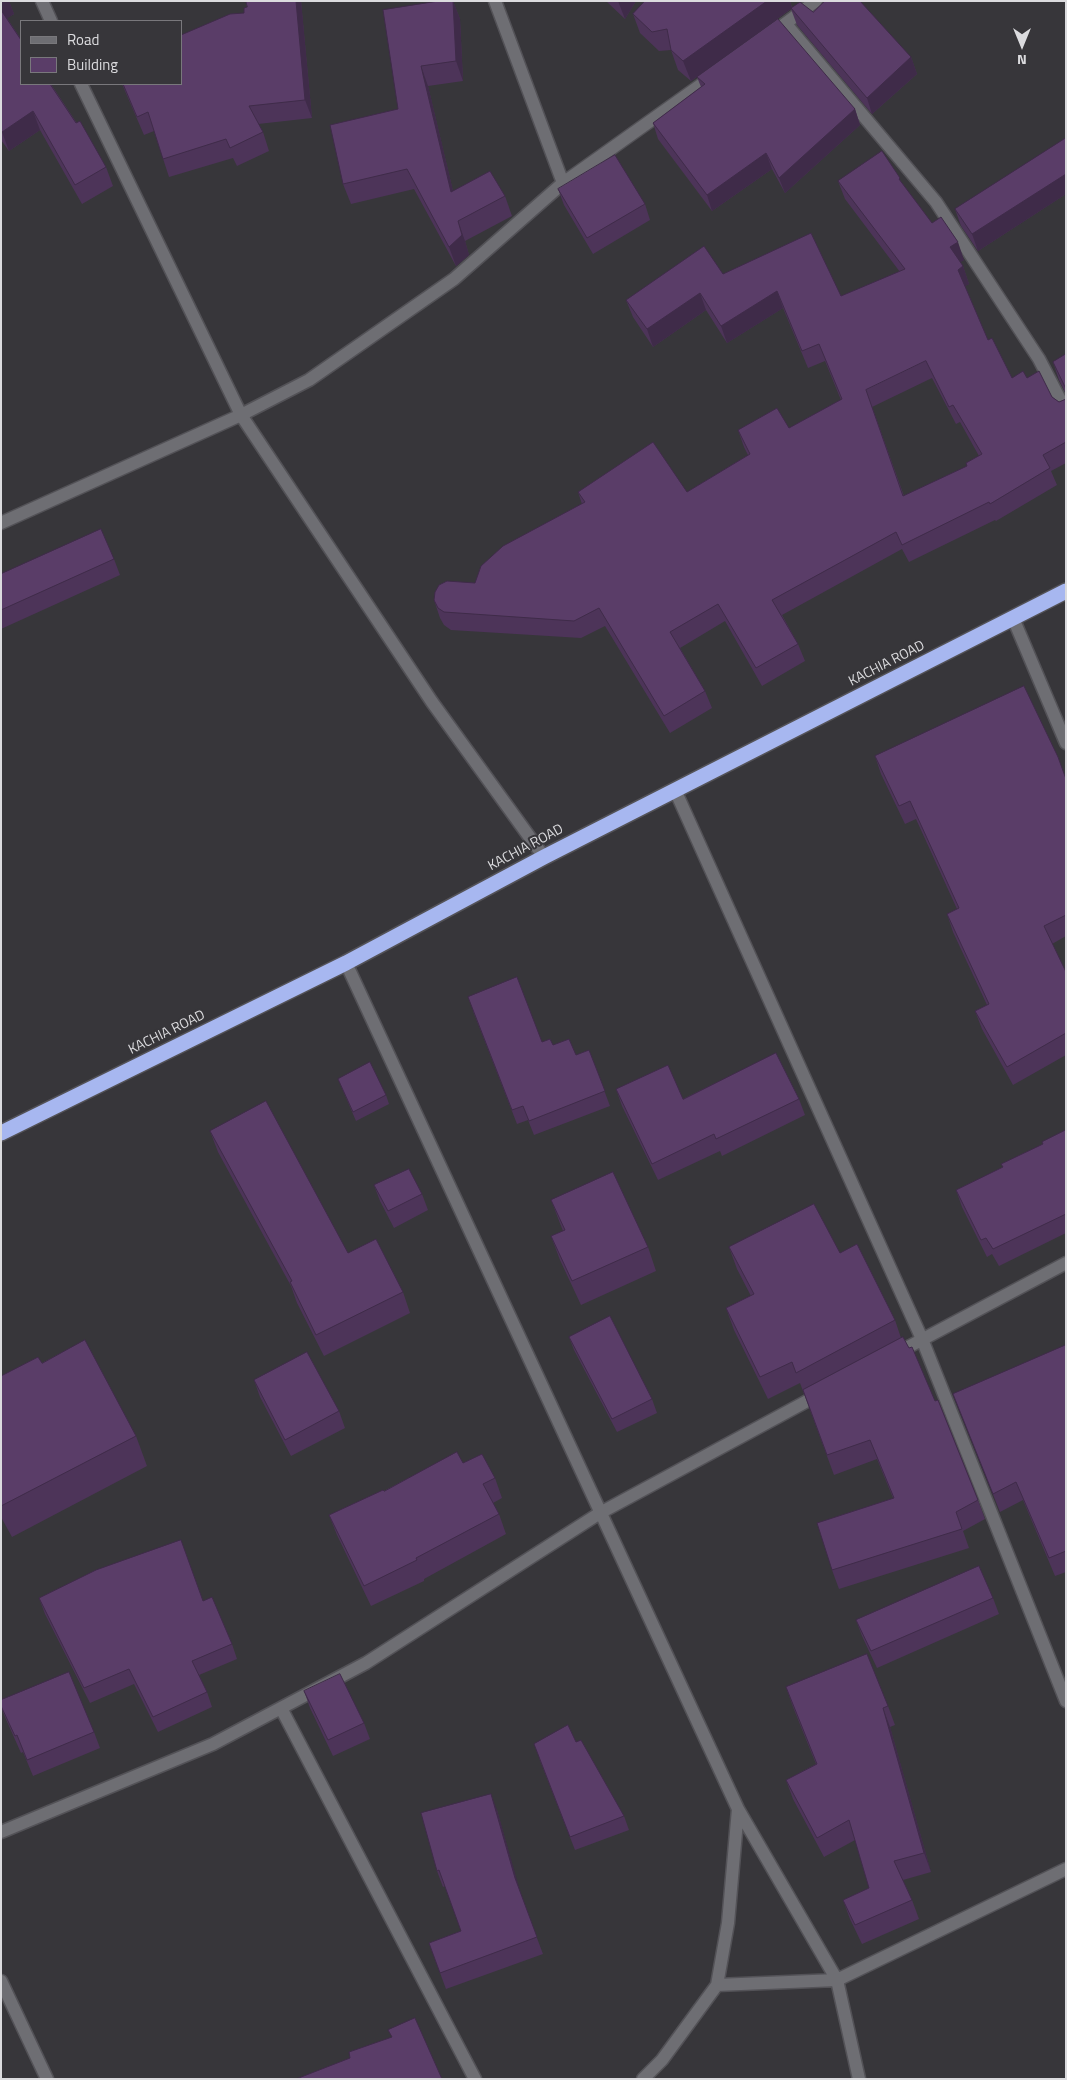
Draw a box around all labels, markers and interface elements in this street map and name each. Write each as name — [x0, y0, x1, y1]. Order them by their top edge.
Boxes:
legend — [20, 20, 182, 85]
north arrow — [997, 20, 1047, 70]
text: Road — [67, 28, 99, 51]
text: N — [1017, 50, 1027, 71]
text: Building — [67, 53, 118, 76]
street label: KACHIA ROAD — [846, 638, 928, 690]
street label: KACHIA ROAD — [485, 821, 567, 875]
street label: KACHIA ROAD — [126, 1007, 208, 1059]

